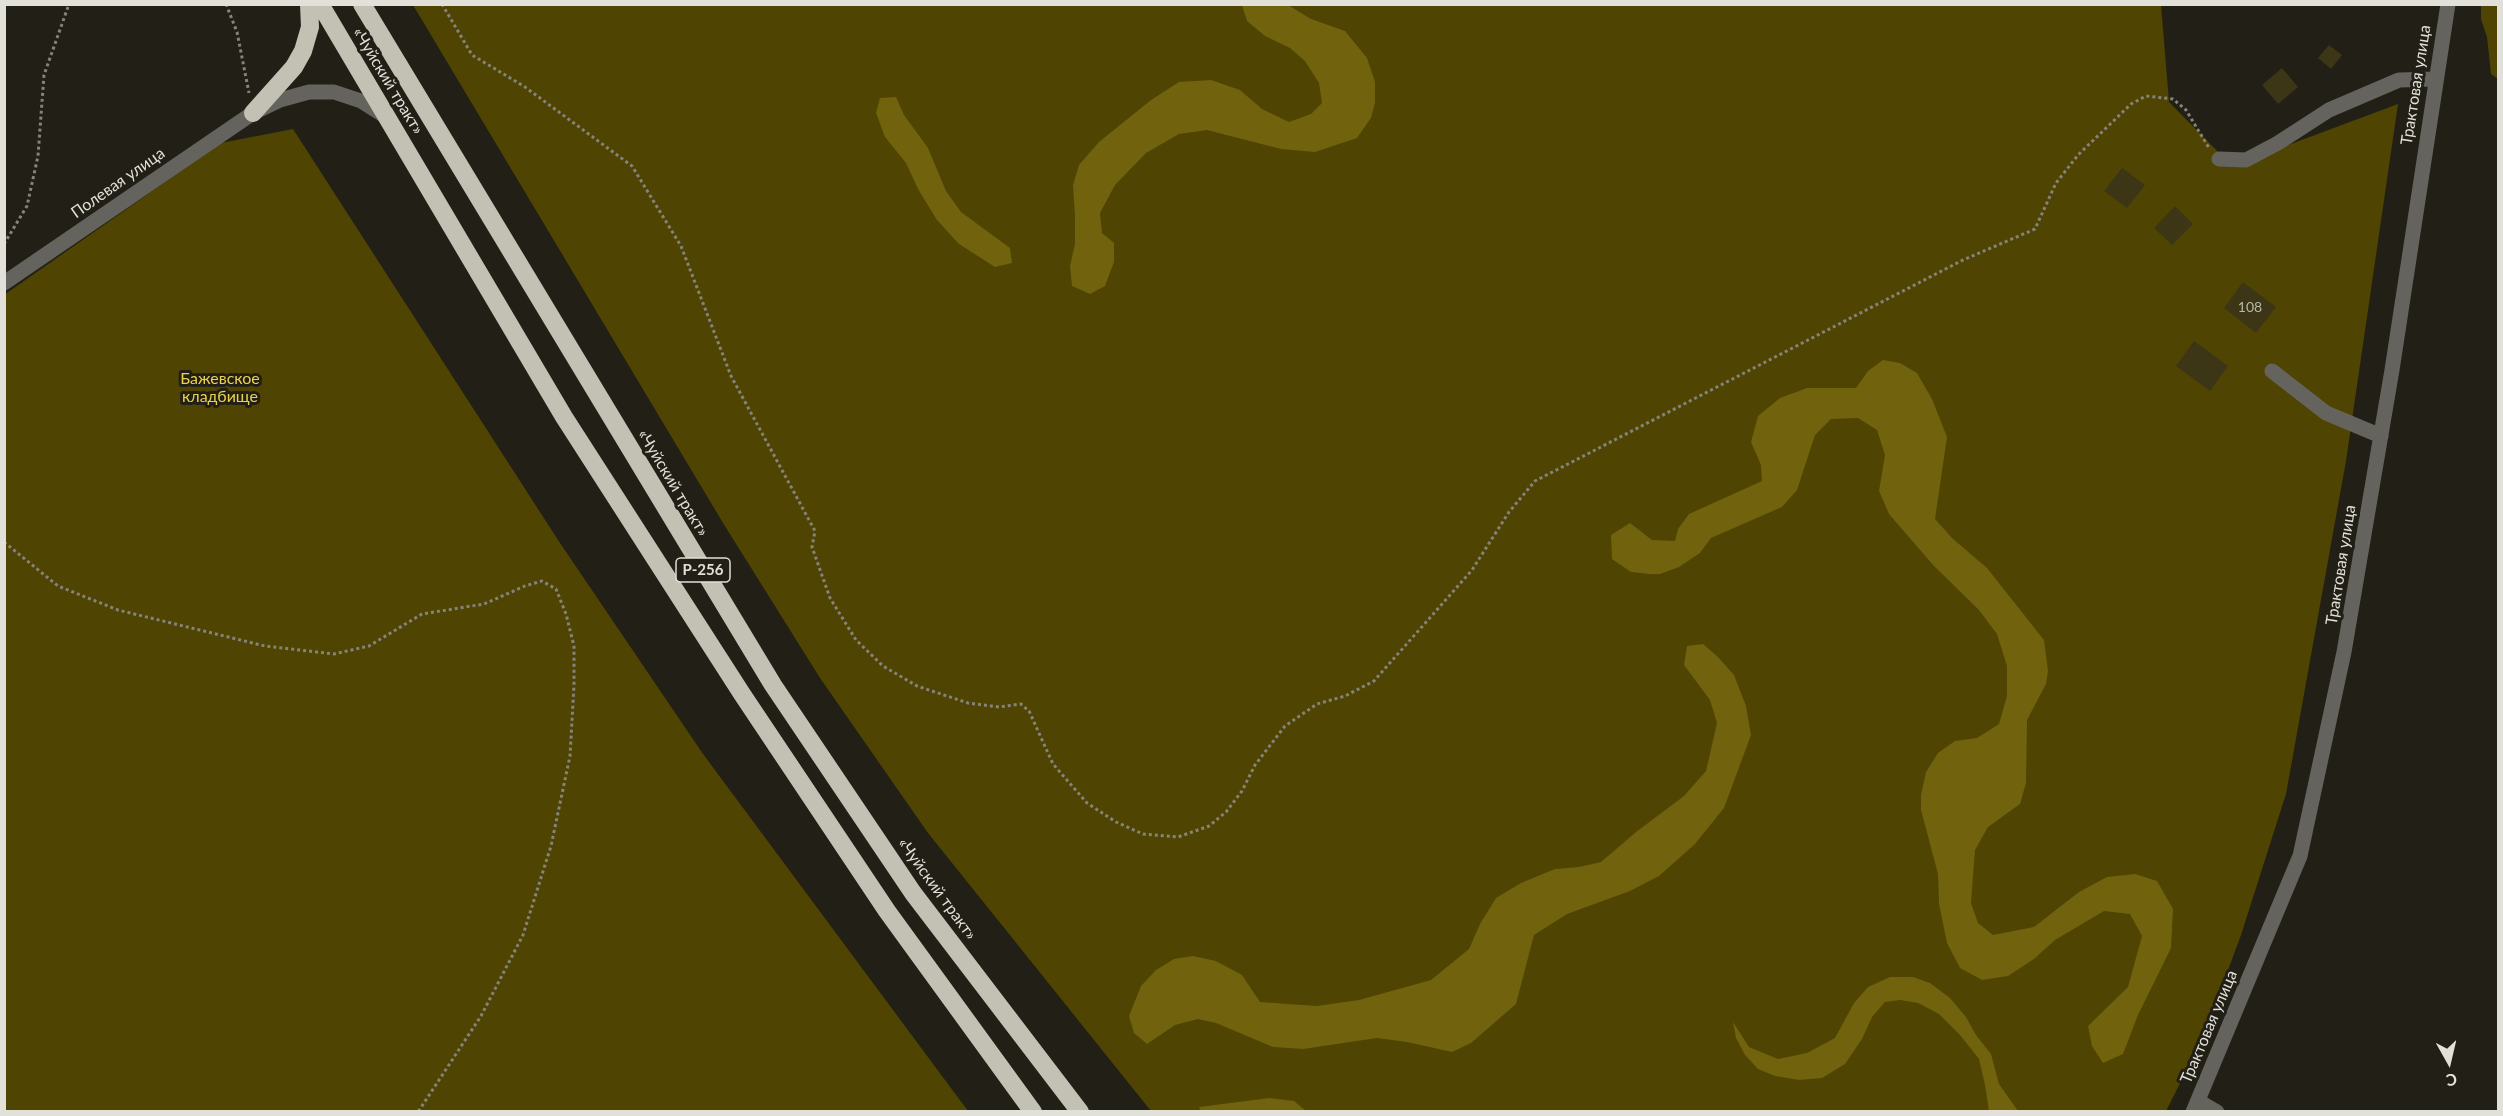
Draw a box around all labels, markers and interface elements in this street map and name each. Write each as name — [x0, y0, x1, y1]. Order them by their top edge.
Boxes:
street label: «Чуйский тракт» — [349, 24, 427, 138]
street label: Трактовая улица — [2397, 24, 2435, 146]
street label: Полевая улица — [68, 144, 168, 222]
house number: 108 — [2238, 299, 2262, 315]
park label: Бажевское кладбище — [180, 369, 260, 407]
street label: «Чуйский тракт» — [634, 426, 712, 540]
street label: Трактовая улица — [2322, 504, 2360, 626]
road number: Р-256 — [676, 558, 730, 582]
street label: «Чуйский тракт» — [894, 834, 980, 944]
street label: Трактовая улица — [2176, 967, 2242, 1087]
north arrow — [2419, 1032, 2479, 1092]
text: С — [2445, 1070, 2458, 1090]

